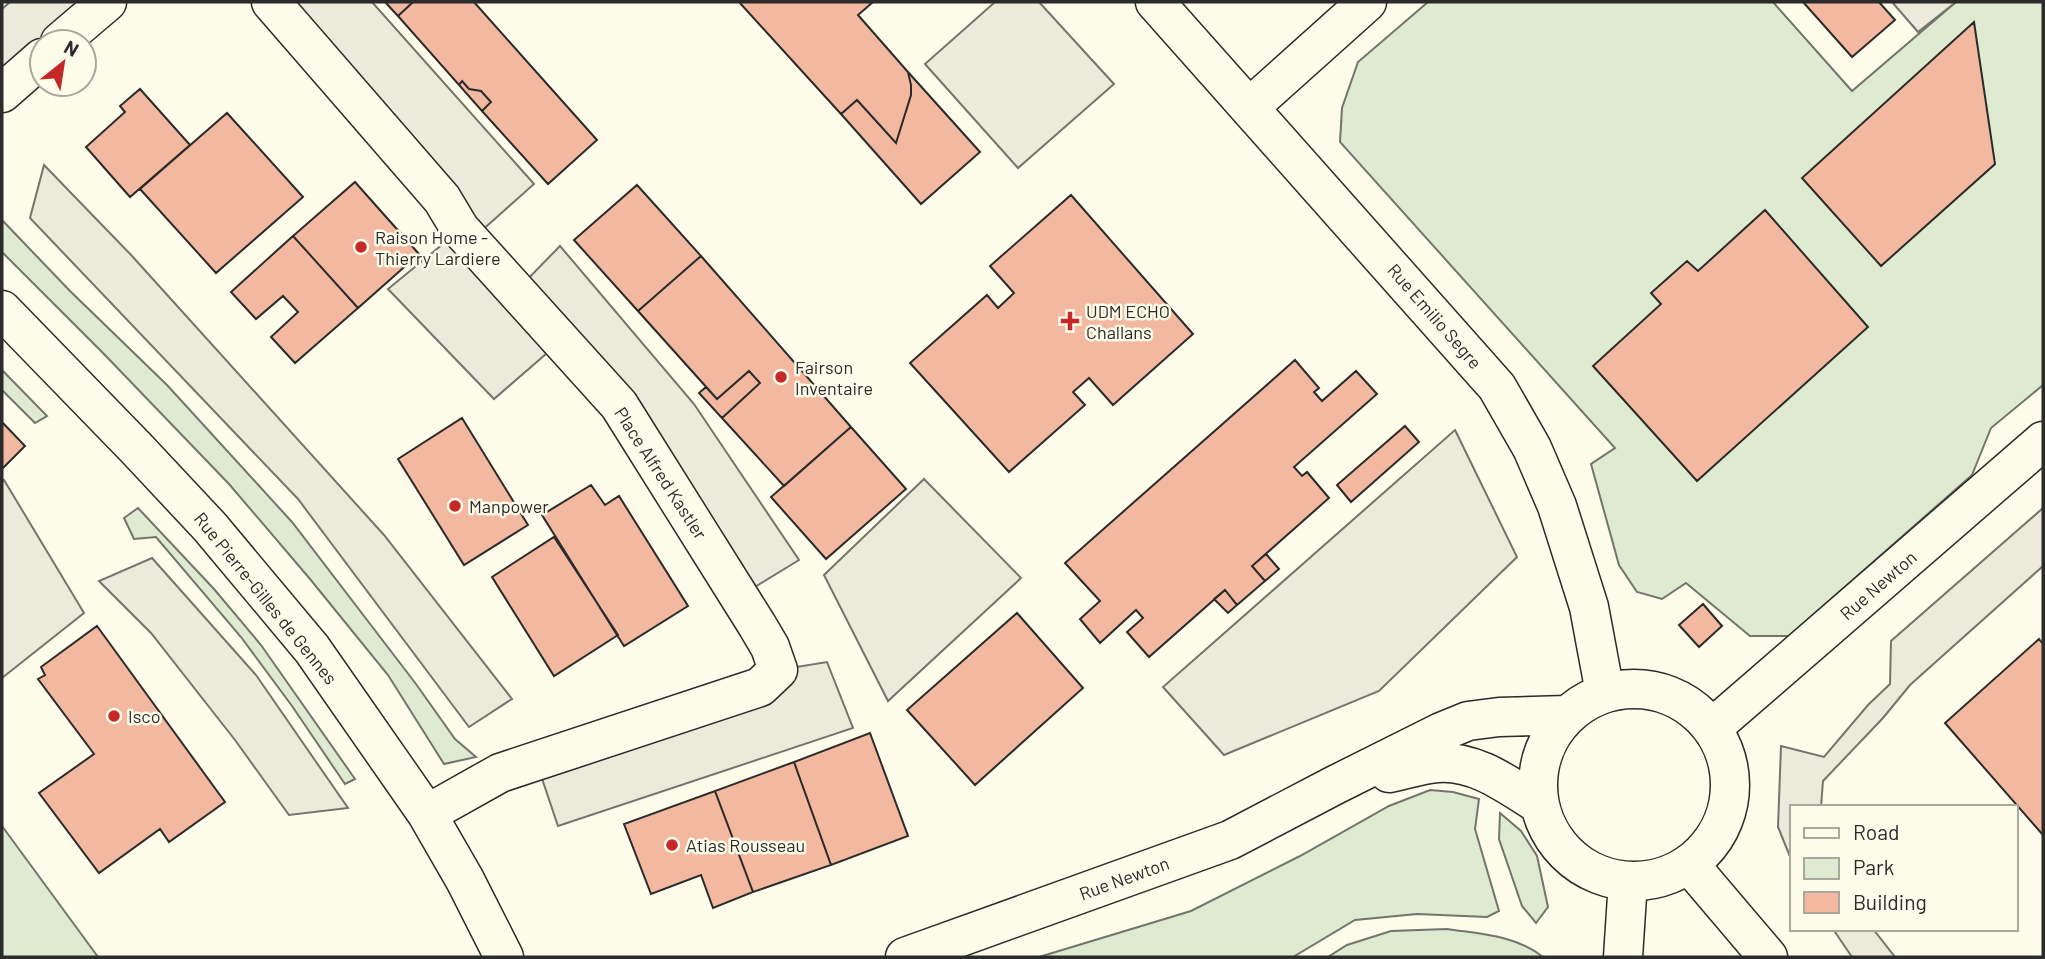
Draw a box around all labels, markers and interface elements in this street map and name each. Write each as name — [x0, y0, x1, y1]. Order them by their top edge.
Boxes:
north arrow — [28, 28, 98, 98]
text: N — [61, 35, 83, 61]
place label: Raison Home - Thierry Lardiere — [375, 226, 501, 269]
marker: Raison Home - Thierry Lardiere — [353, 239, 369, 255]
street label: Rue Emilio Segre — [1383, 259, 1487, 373]
place label: UDM ECHO Challans — [1086, 300, 1170, 343]
marker: UDM ECHO Challans — [1060, 311, 1080, 331]
place label: Fairson Inventaire — [795, 356, 873, 399]
marker: Fairson Inventaire — [773, 369, 789, 385]
street label: Place Alfred Kastler — [610, 403, 712, 544]
place label: Manpower — [469, 495, 549, 517]
marker: Manpower — [447, 498, 463, 514]
street label: Rue Pierre-Gilles de Gennes — [190, 508, 342, 688]
street label: Rue Newton — [1835, 546, 1921, 624]
place label: Isco — [128, 705, 160, 727]
marker: Isco — [106, 708, 122, 724]
legend — [1790, 805, 2017, 931]
text: Road — [1853, 819, 1899, 844]
place label: Atias Rousseau — [686, 834, 805, 856]
marker: Atias Rousseau — [664, 837, 680, 853]
street label: Rue Newton — [1076, 852, 1172, 904]
text: Park — [1853, 854, 1894, 879]
text: Building — [1853, 889, 1927, 914]

